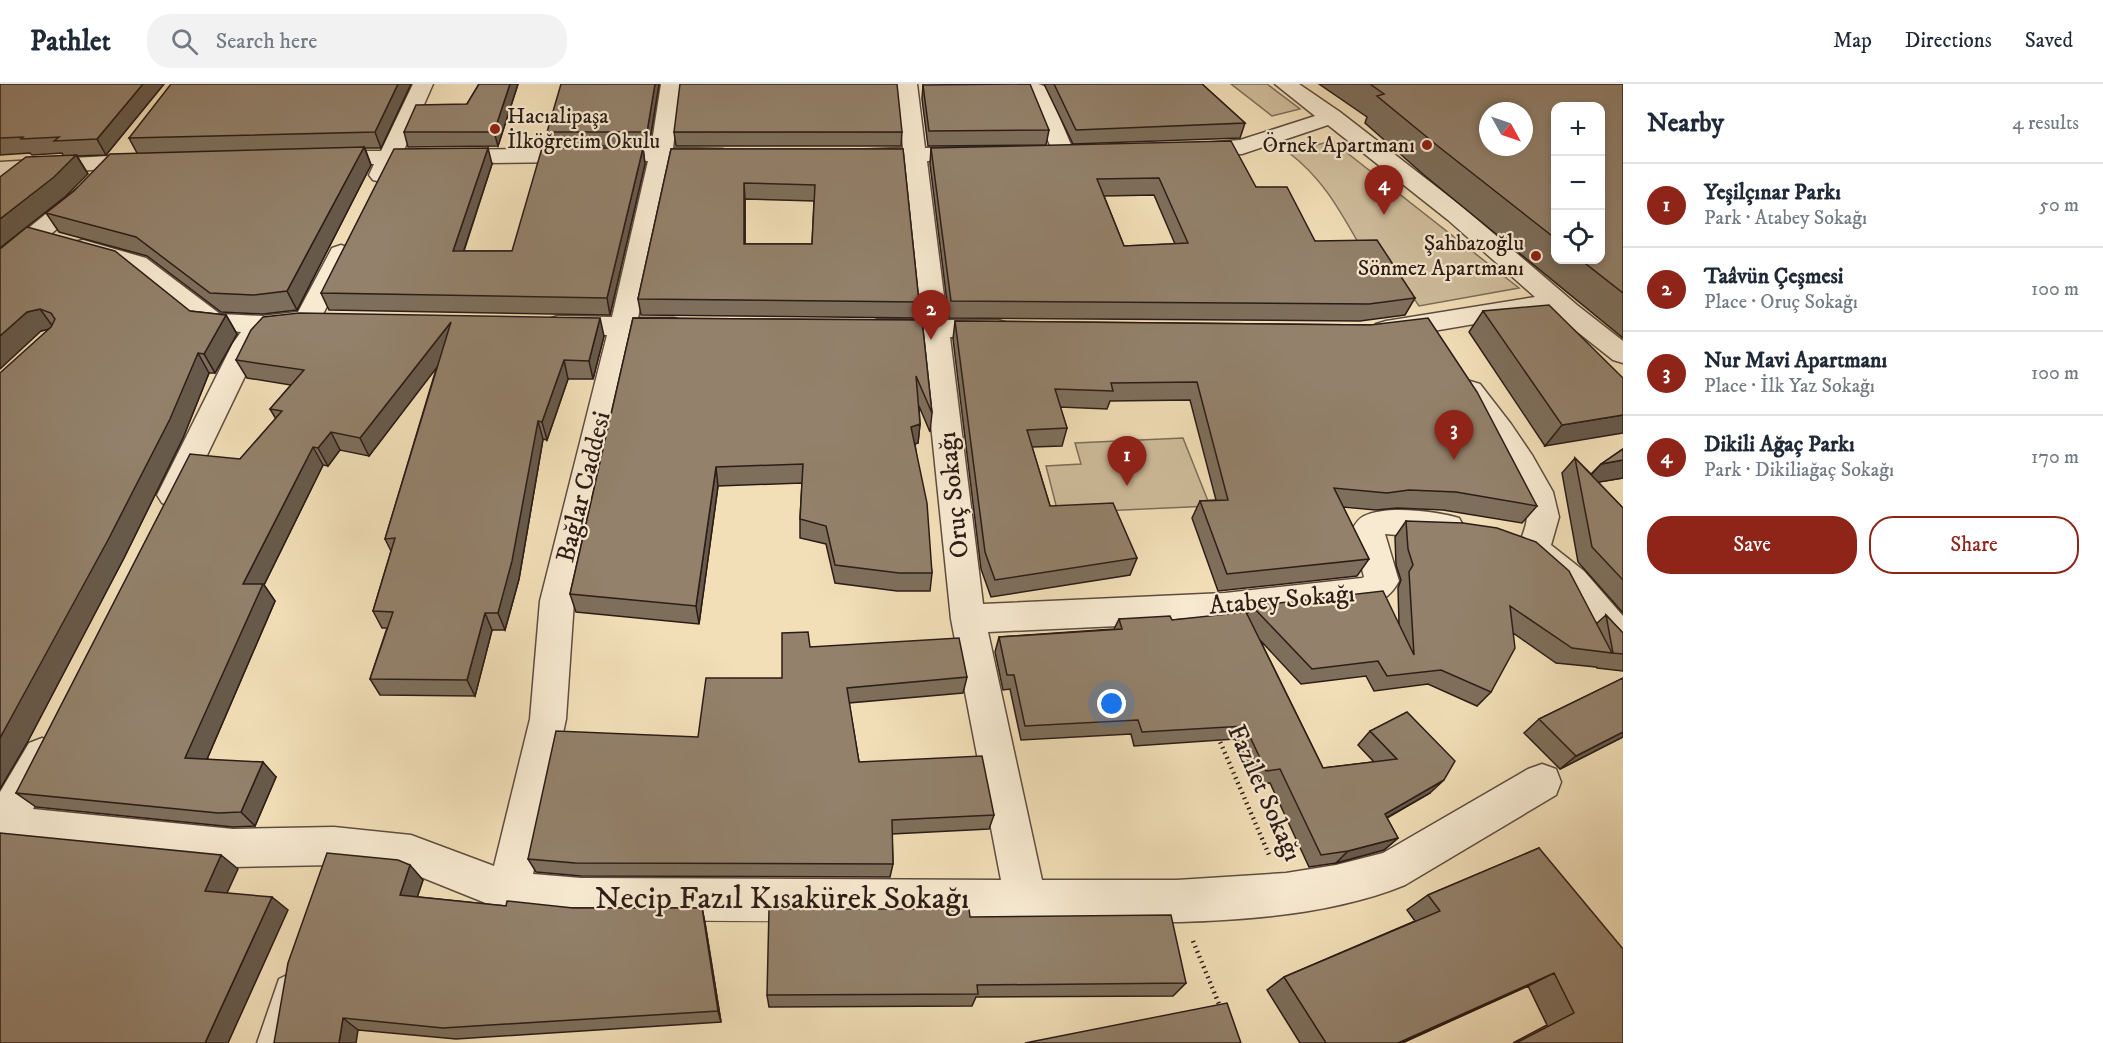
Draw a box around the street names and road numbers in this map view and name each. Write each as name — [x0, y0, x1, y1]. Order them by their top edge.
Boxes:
street label: Bağlar Caddesi — [549, 408, 619, 566]
street label: Oruç Sokağı — [931, 430, 977, 560]
street label: Atabey Sokağı — [1208, 577, 1356, 623]
street label: Fazilet Sokağı — [1219, 720, 1309, 866]
street label: Necip Fazıl Kısakürek Sokağı — [595, 879, 969, 919]

